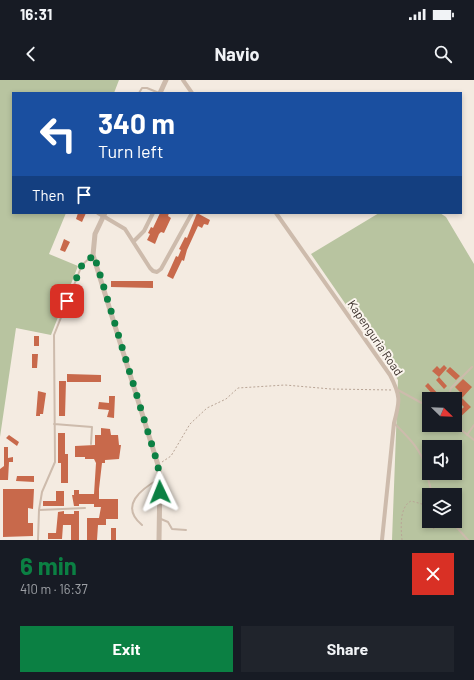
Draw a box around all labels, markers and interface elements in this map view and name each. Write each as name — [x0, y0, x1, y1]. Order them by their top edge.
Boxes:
text: 16:31 — [20, 5, 52, 23]
icon: back — [20, 43, 42, 65]
text: Navio — [214, 43, 260, 65]
icon: search — [432, 43, 454, 65]
text: 340 m — [98, 106, 175, 140]
icon: left — [32, 108, 84, 160]
text: Turn left — [98, 140, 164, 162]
icon: arrive — [73, 184, 95, 206]
text: Then — [32, 186, 65, 204]
pin — [50, 284, 84, 318]
icon: arrive — [56, 290, 78, 312]
street label: Kapenguria Road — [345, 297, 406, 378]
north arrow — [422, 392, 462, 432]
map controls — [422, 392, 462, 528]
button: sound — [422, 440, 462, 480]
position arrow — [139, 471, 181, 513]
button: layers — [422, 488, 462, 528]
text: 6 min — [20, 551, 77, 580]
button: close — [412, 553, 454, 595]
text: 410 m · 16:37 — [20, 581, 88, 597]
button: Exit — [20, 626, 233, 672]
button: Share — [241, 626, 454, 672]

